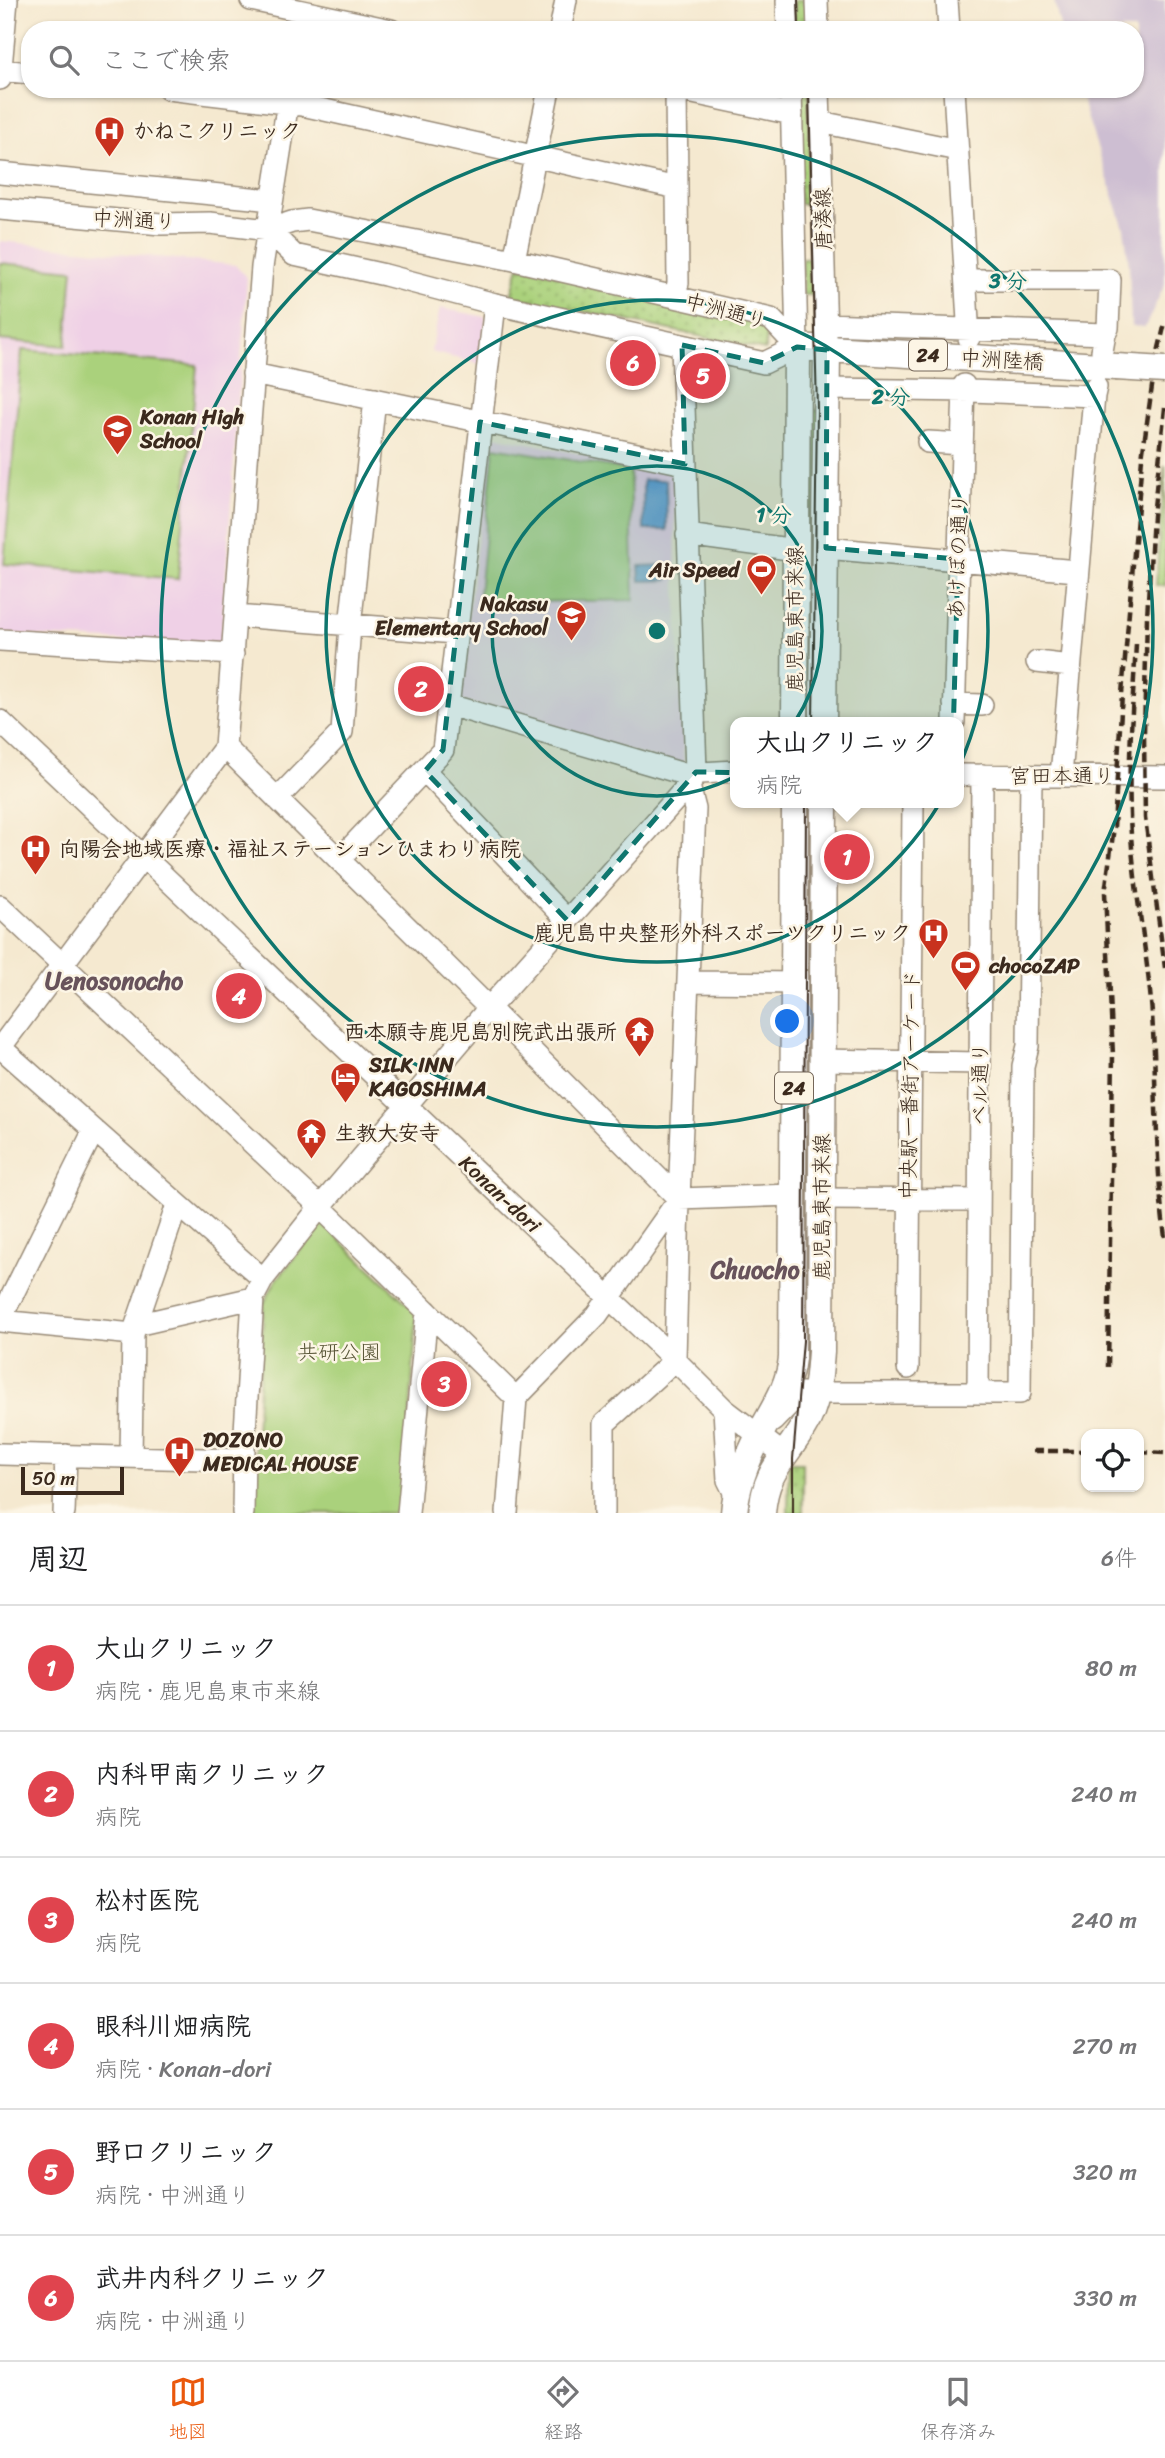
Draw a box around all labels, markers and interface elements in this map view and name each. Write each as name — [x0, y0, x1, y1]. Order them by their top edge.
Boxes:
search box — [21, 21, 1144, 98]
text: ここで検索 — [101, 37, 231, 83]
icon: search — [45, 41, 83, 79]
place label: かねこクリニック — [133, 112, 301, 150]
hospital icon: かねこクリニック — [93, 114, 127, 158]
street label: 唐湊線 — [803, 187, 843, 251]
street label: 中洲通り — [91, 199, 177, 241]
text: 3 分 — [988, 262, 1027, 300]
street label: 中洲通り — [681, 282, 771, 340]
pin: 6 — [610, 337, 656, 389]
street label: 中洲陸橋 — [959, 339, 1045, 381]
road number: 24 — [909, 340, 947, 370]
pin: 5 — [680, 350, 726, 402]
text: 2 分 — [871, 378, 910, 416]
place label: Konan High School — [139, 398, 244, 460]
school or university icon: Konan High School — [100, 412, 134, 456]
street label: あけぼの通り — [937, 492, 979, 620]
text: 1 分 — [756, 496, 792, 534]
street label: 鹿児島東市来線 — [776, 546, 814, 693]
place label: Air Speed — [648, 551, 741, 589]
sports icon: Air Speed — [745, 553, 779, 597]
place label: Nakasu Elementary School — [375, 585, 549, 647]
school or university icon: Nakasu Elementary School — [554, 599, 588, 643]
centre of rings — [645, 619, 669, 643]
pin: 2 — [398, 663, 444, 715]
popup — [730, 717, 964, 808]
text: 大山クリニック — [756, 719, 938, 765]
street label: 宮田本通り — [1010, 757, 1115, 795]
text: 病院 — [756, 765, 802, 806]
place label: 向陽会地域医療・福祉ステーションひまわり病院 — [59, 830, 521, 868]
pin: 1 — [824, 831, 870, 883]
hospital icon: 向陽会地域医療・福祉ステーションひまわり病院 — [19, 832, 53, 876]
place label: 鹿児島中央整形外科スポーツクリニック — [533, 914, 911, 952]
hospital icon: 鹿児島中央整形外科スポーツクリニック — [917, 916, 951, 960]
place label: chocoZAP — [988, 947, 1080, 985]
sports icon: chocoZAP — [949, 949, 983, 993]
district label: Uenosonocho — [45, 960, 184, 1002]
pin: 4 — [216, 970, 262, 1022]
street label: 中央駅一番街アーケード — [889, 970, 931, 1200]
your location — [770, 1004, 804, 1038]
place label: 西本願寺鹿児島別院武出張所 — [344, 1013, 617, 1051]
temple icon: 西本願寺鹿児島別院武出張所 — [623, 1015, 657, 1059]
street label: ベル通り — [960, 1042, 1000, 1126]
place label: SILK INN KAGOSHIMA — [368, 1046, 487, 1108]
hotel icon: SILK INN KAGOSHIMA — [329, 1060, 363, 1104]
road number: 24 — [775, 1072, 813, 1104]
place label: 生教大安寺 — [335, 1114, 440, 1152]
temple icon: 生教大安寺 — [295, 1116, 329, 1160]
street label: 鹿児島東市来線 — [803, 1134, 841, 1281]
street label: Konan-dori — [450, 1145, 551, 1244]
district label: Chuocho — [709, 1249, 800, 1291]
park label: 共研公園 — [297, 1333, 381, 1371]
pin: 3 — [421, 1358, 467, 1410]
place label: DOZONO MEDICAL HOUSE — [202, 1421, 360, 1483]
map controls — [1081, 1429, 1144, 1492]
button: locate — [1081, 1429, 1144, 1492]
hospital icon: DOZONO MEDICAL HOUSE — [163, 1435, 197, 1479]
text: 50 m — [32, 1462, 75, 1495]
scale bar — [21, 1464, 124, 1496]
text: 周辺 — [28, 1532, 88, 1586]
text: 6件 — [1101, 1538, 1137, 1579]
text: 大山クリニック — [95, 1625, 277, 1671]
text: 1 — [46, 1648, 56, 1689]
text: 80 m — [1085, 1648, 1137, 1689]
text: 病院 · 鹿児島東市来線 — [95, 1671, 320, 1712]
text: 内科甲南クリニック — [95, 1751, 329, 1797]
text: 2 — [44, 1774, 58, 1815]
text: 240 m — [1071, 1774, 1137, 1815]
text: 病院 — [95, 1797, 141, 1838]
text: 松村医院 — [95, 1877, 199, 1923]
text: 3 — [45, 1900, 57, 1941]
text: 240 m — [1071, 1900, 1137, 1941]
text: 病院 — [95, 1923, 141, 1964]
text: 眼科川畑病院 — [95, 2003, 251, 2049]
text: 4 — [44, 2026, 58, 2067]
text: 270 m — [1072, 2026, 1137, 2067]
text: 病院 · Konan-dori — [95, 2049, 271, 2090]
text: 野口クリニック — [95, 2129, 277, 2175]
text: 5 — [44, 2152, 58, 2193]
text: 320 m — [1073, 2152, 1137, 2193]
text: 病院 · 中洲通り — [95, 2175, 251, 2216]
text: 武井内科クリニック — [95, 2255, 329, 2301]
text: 6 — [44, 2278, 58, 2319]
text: 330 m — [1074, 2278, 1137, 2319]
text: 病院 · 中洲通り — [95, 2301, 251, 2342]
tab: 地図 — [169, 2373, 207, 2448]
tab: 経路 — [544, 2373, 582, 2448]
tab: 保存済み — [920, 2373, 996, 2448]

